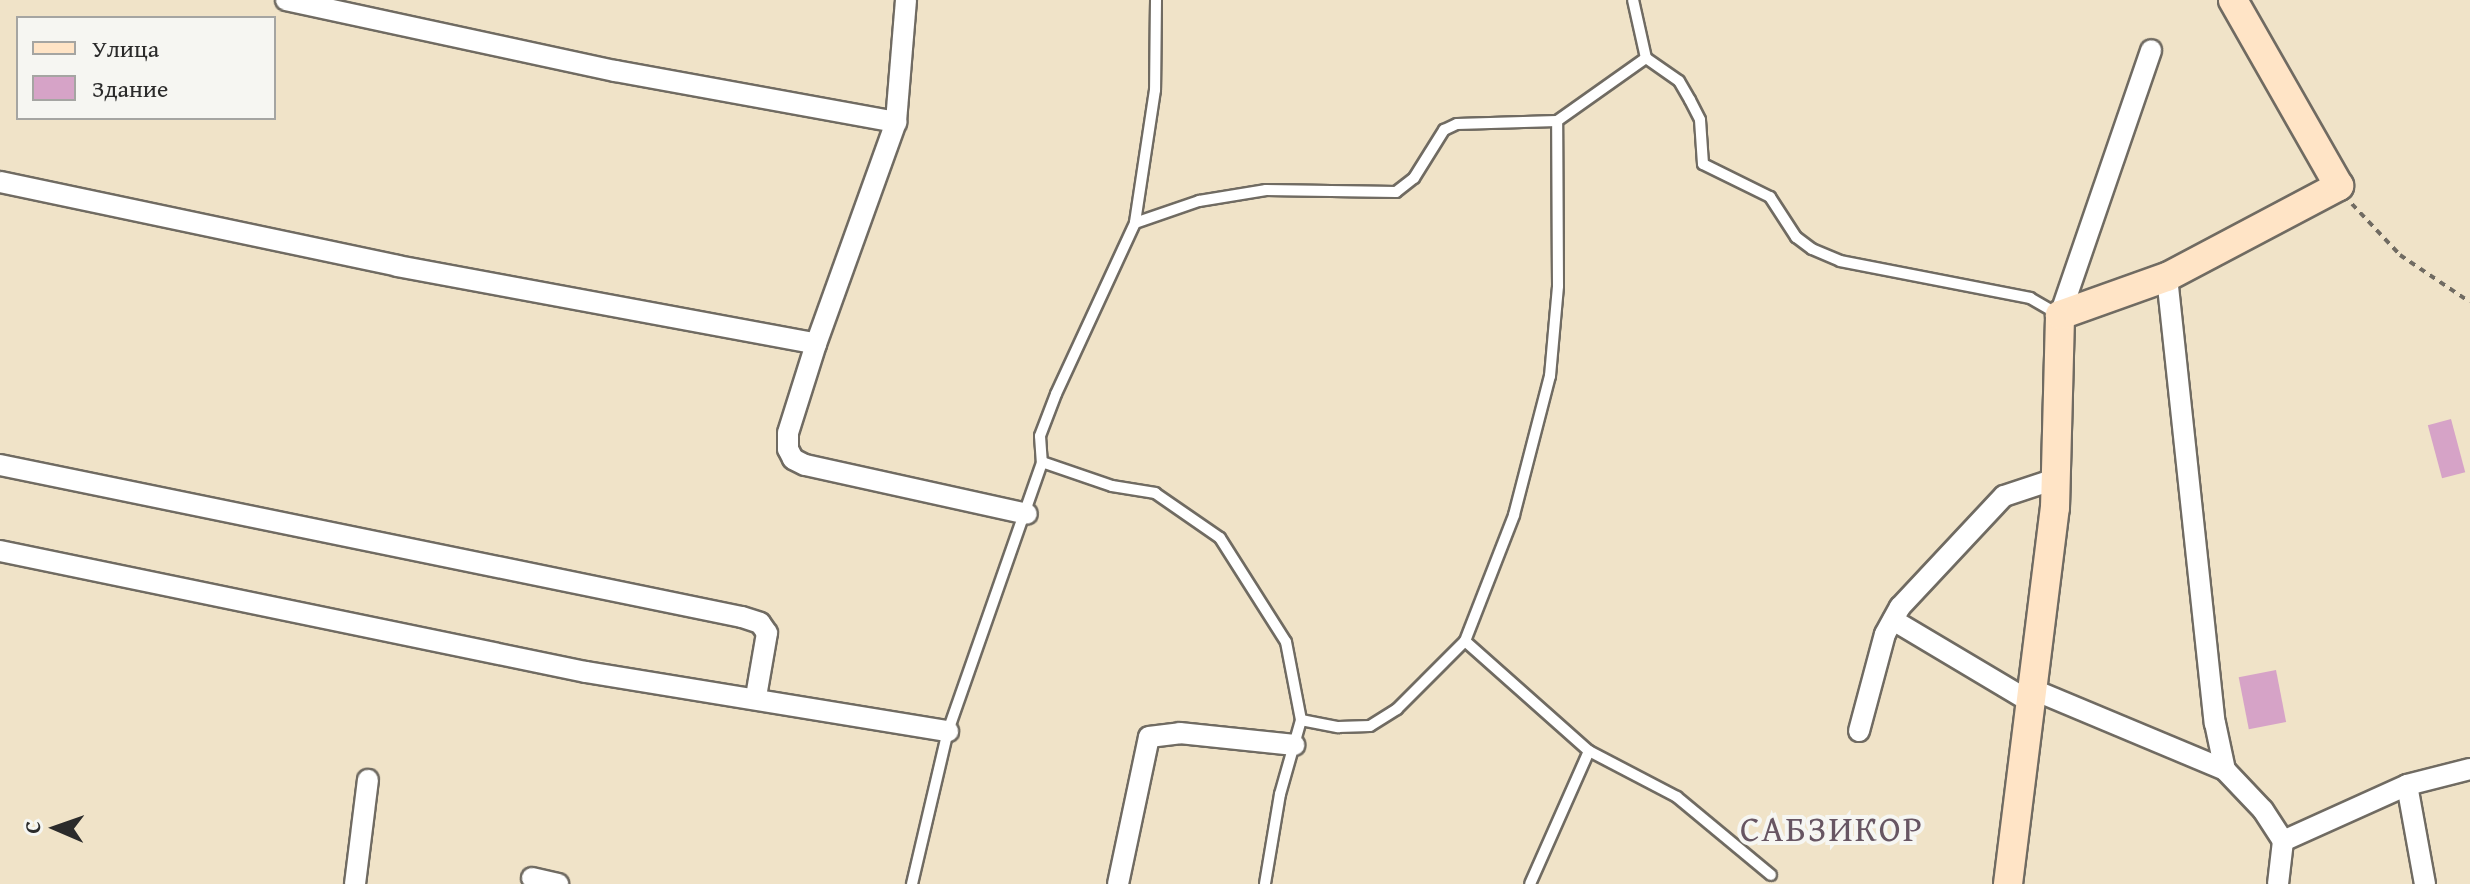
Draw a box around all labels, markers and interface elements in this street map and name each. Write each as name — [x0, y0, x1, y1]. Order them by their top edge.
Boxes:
legend — [16, 16, 276, 120]
text: Улица — [92, 31, 159, 66]
text: Здание — [92, 71, 168, 106]
north arrow — [16, 788, 96, 868]
district label: САБЗИКОР — [1740, 806, 1924, 850]
text: С — [16, 820, 48, 834]

